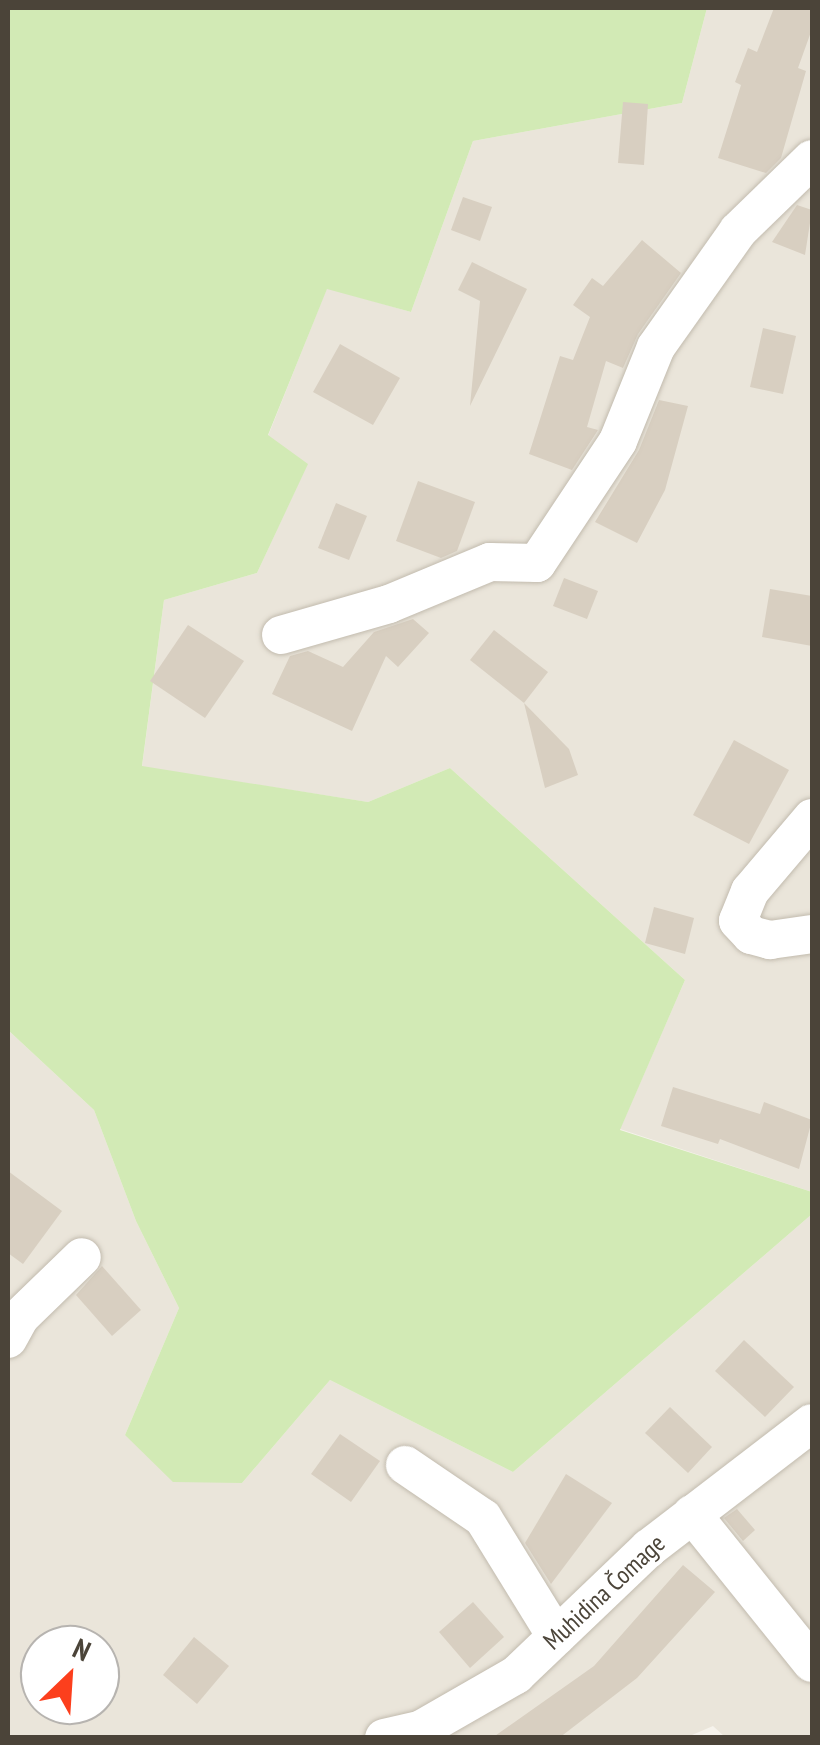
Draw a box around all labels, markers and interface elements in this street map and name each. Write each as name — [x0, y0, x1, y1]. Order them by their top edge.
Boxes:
street label: Muhidina Čomage — [537, 1528, 671, 1656]
north arrow — [20, 1625, 120, 1725]
text: N — [67, 1629, 97, 1669]

